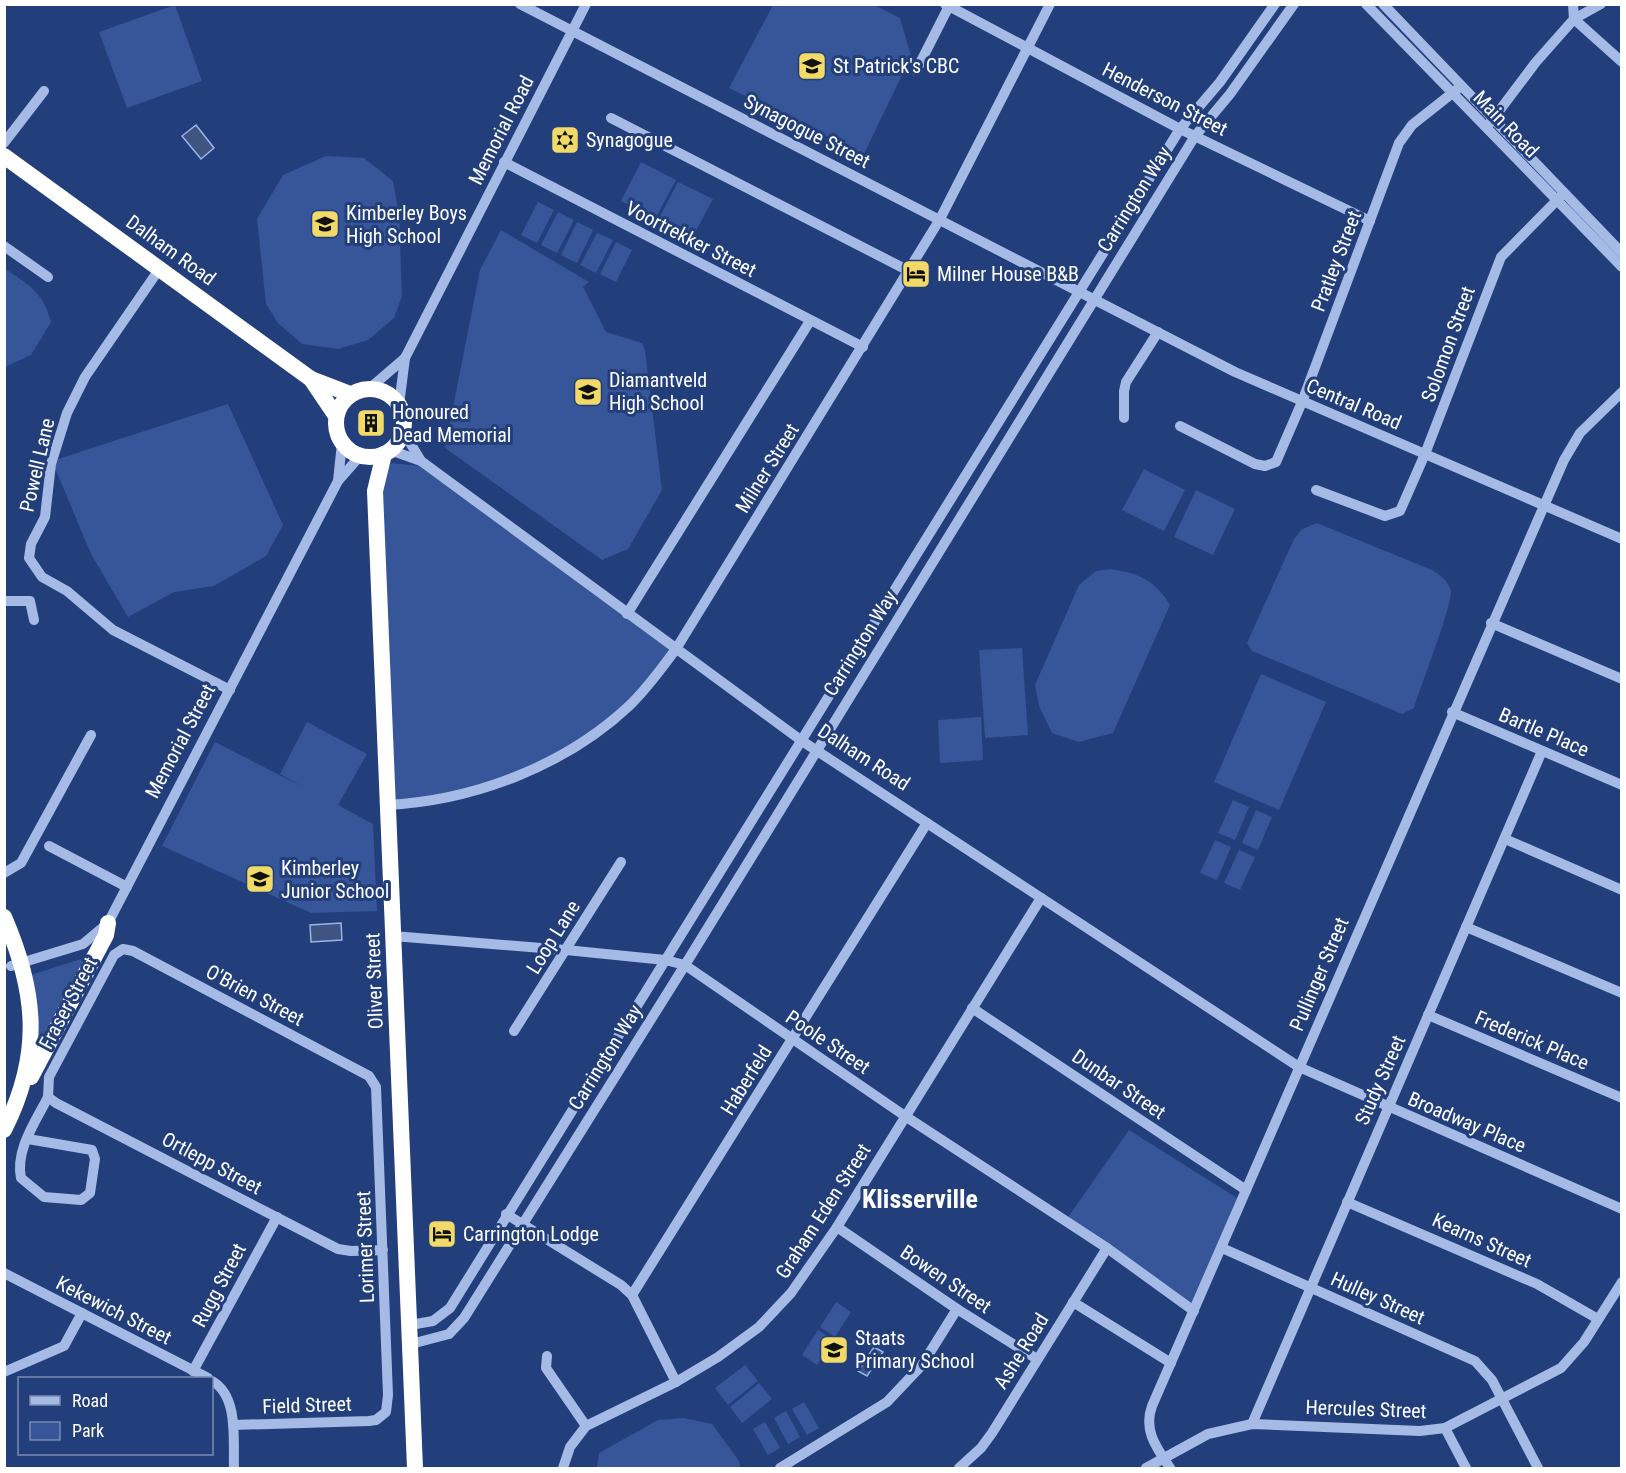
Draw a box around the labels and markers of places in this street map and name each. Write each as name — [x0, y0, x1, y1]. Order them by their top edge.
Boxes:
school or university icon: St Patrick's CBC — [796, 50, 828, 82]
place label: St Patrick's CBC — [833, 54, 959, 78]
synagogue icon: Synagogue — [549, 124, 581, 156]
place label: Synagogue — [586, 128, 673, 152]
place label: Kimberley Boys High School — [346, 201, 467, 248]
school or university icon: Kimberley Boys High School — [309, 208, 341, 240]
hotel icon: Milner House B&B — [900, 258, 932, 290]
place label: Milner House B&B — [937, 262, 1079, 286]
place label: Diamantveld High School — [609, 368, 707, 415]
school or university icon: Diamantveld High School — [572, 376, 604, 408]
place label: Honoured Dead Memorial — [392, 400, 511, 447]
building icon: Honoured Dead Memorial — [355, 407, 387, 439]
place label: Kimberley Junior School — [281, 856, 389, 903]
school or university icon: Kimberley Junior School — [244, 863, 276, 895]
hotel icon: Carrington Lodge — [426, 1218, 458, 1250]
place label: Carrington Lodge — [463, 1222, 599, 1246]
place label: Staats Primary School — [855, 1326, 975, 1373]
school or university icon: Staats Primary School — [818, 1334, 850, 1366]

